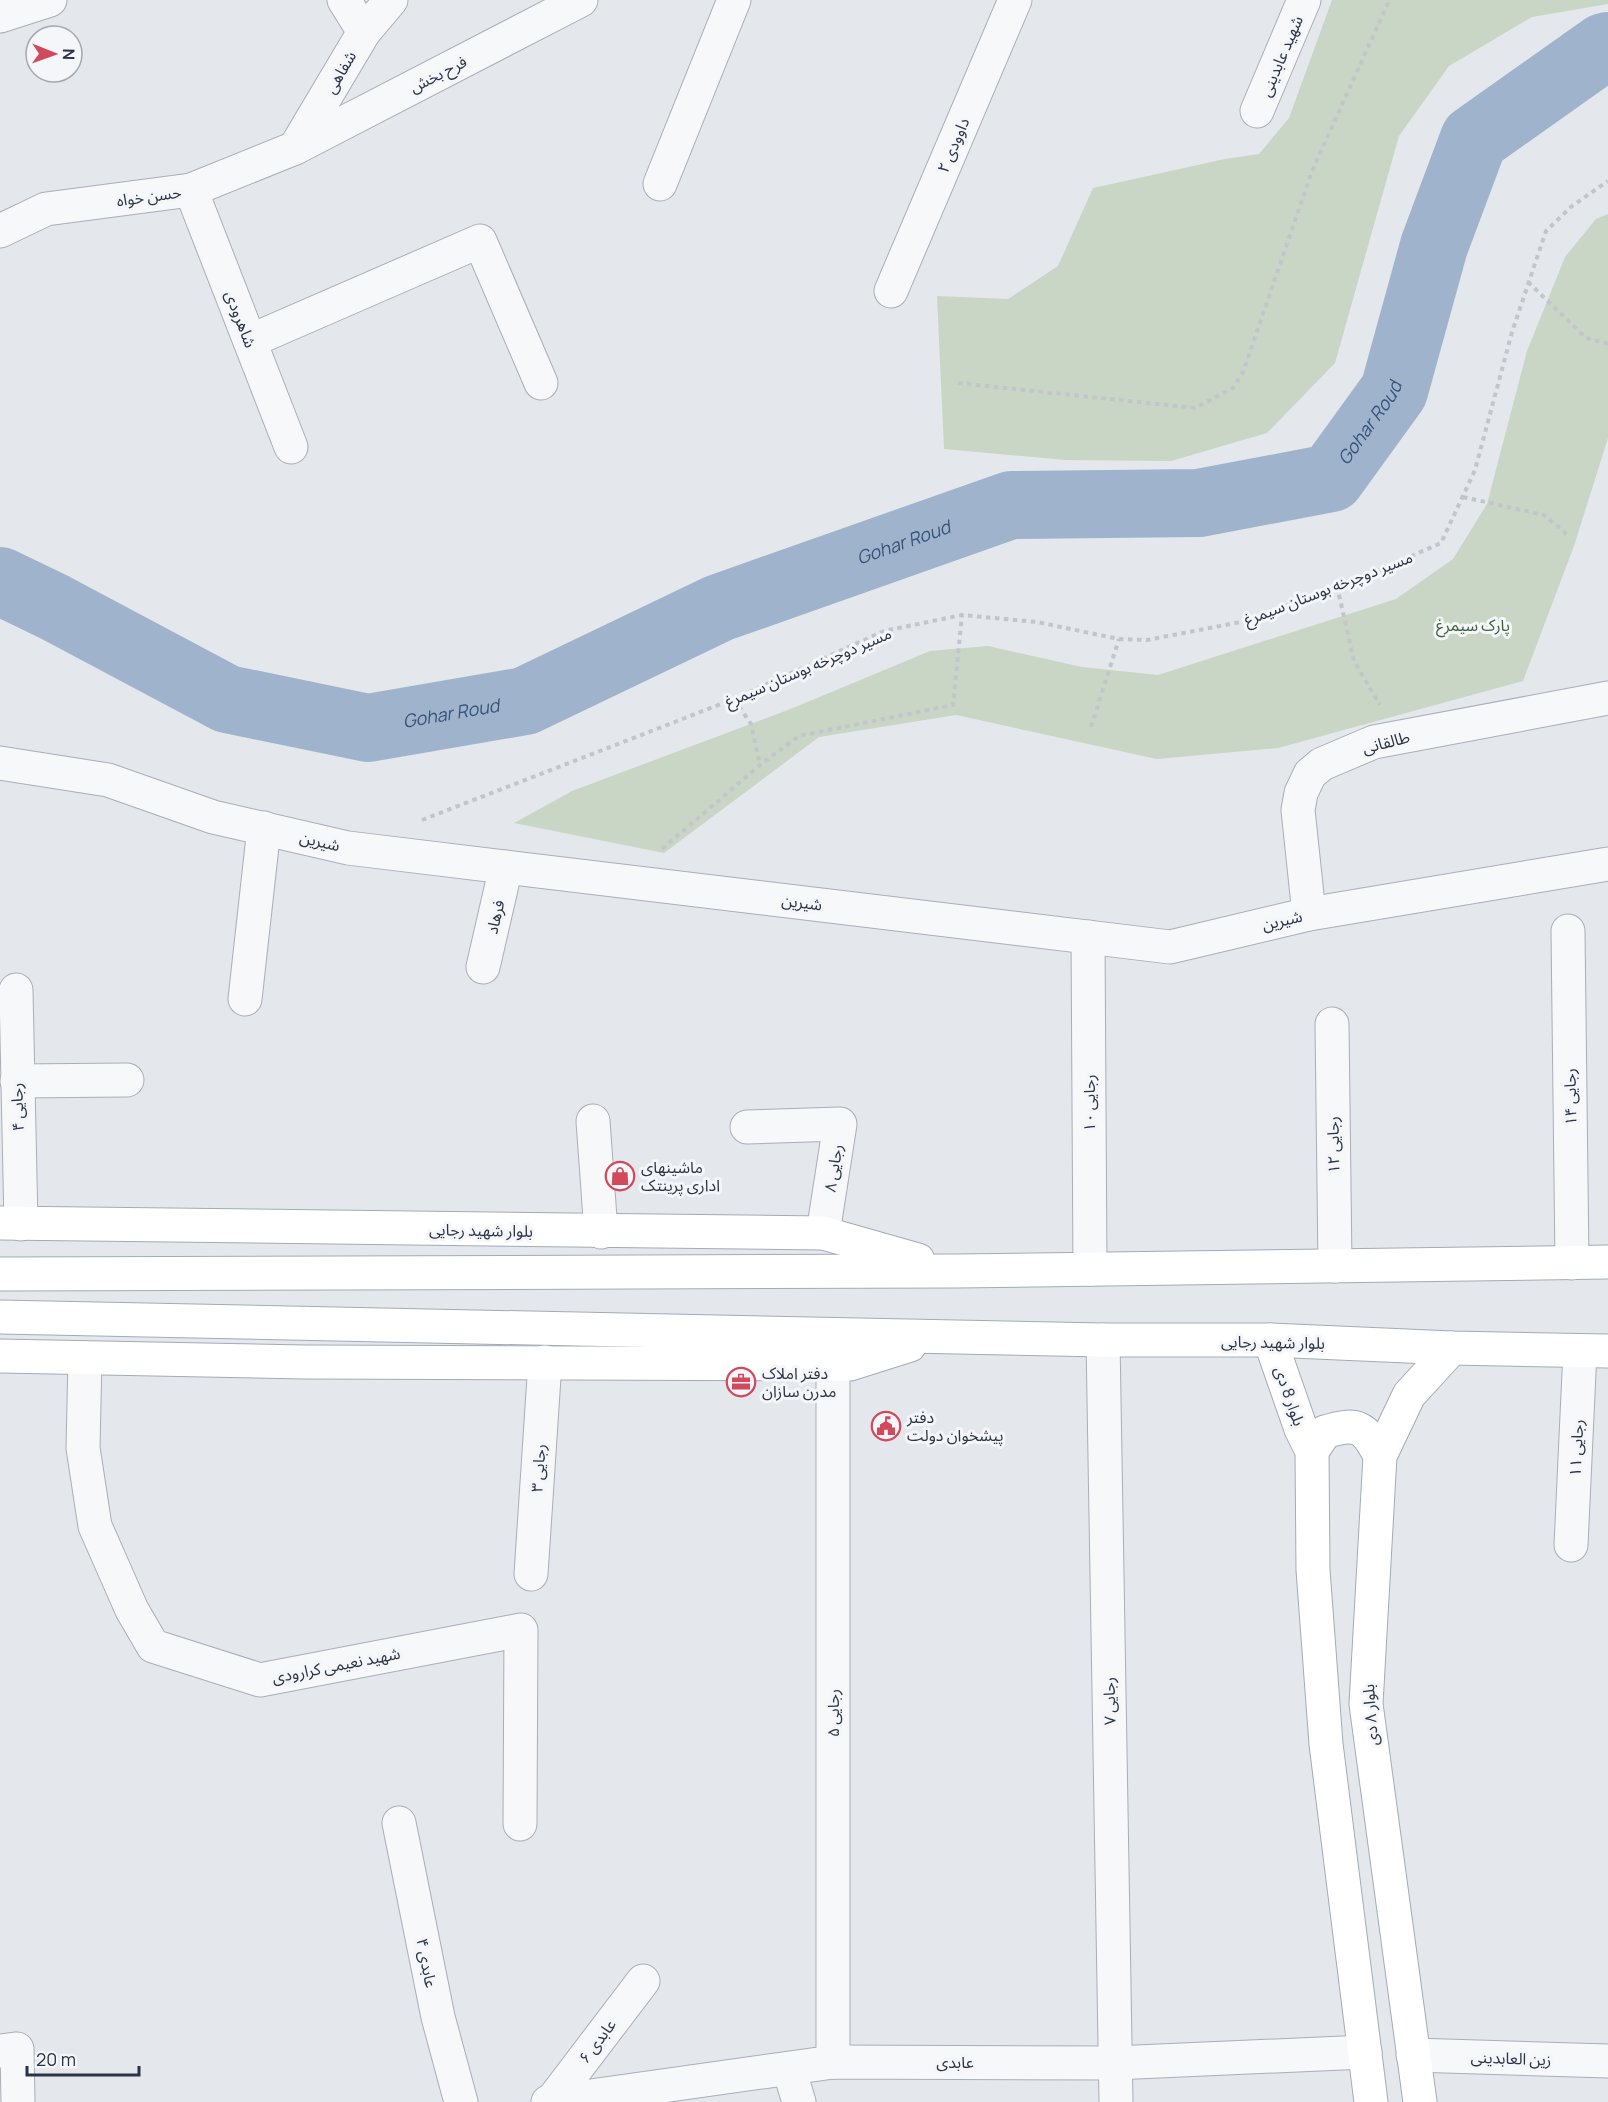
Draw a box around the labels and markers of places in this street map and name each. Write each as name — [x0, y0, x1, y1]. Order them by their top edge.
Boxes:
place label: ماشینهای اداری پرینتک — [641, 1156, 720, 1196]
shop icon: ماشینهای اداری پرینتک — [604, 1160, 636, 1192]
place label: دفتر املاک مدرن سازان — [762, 1362, 836, 1402]
office icon: دفتر املاک مدرن سازان — [725, 1366, 757, 1398]
place label: دفتر پیشخوان دولت — [906, 1406, 1004, 1446]
public building icon: دفتر پیشخوان دولت — [870, 1410, 902, 1442]

